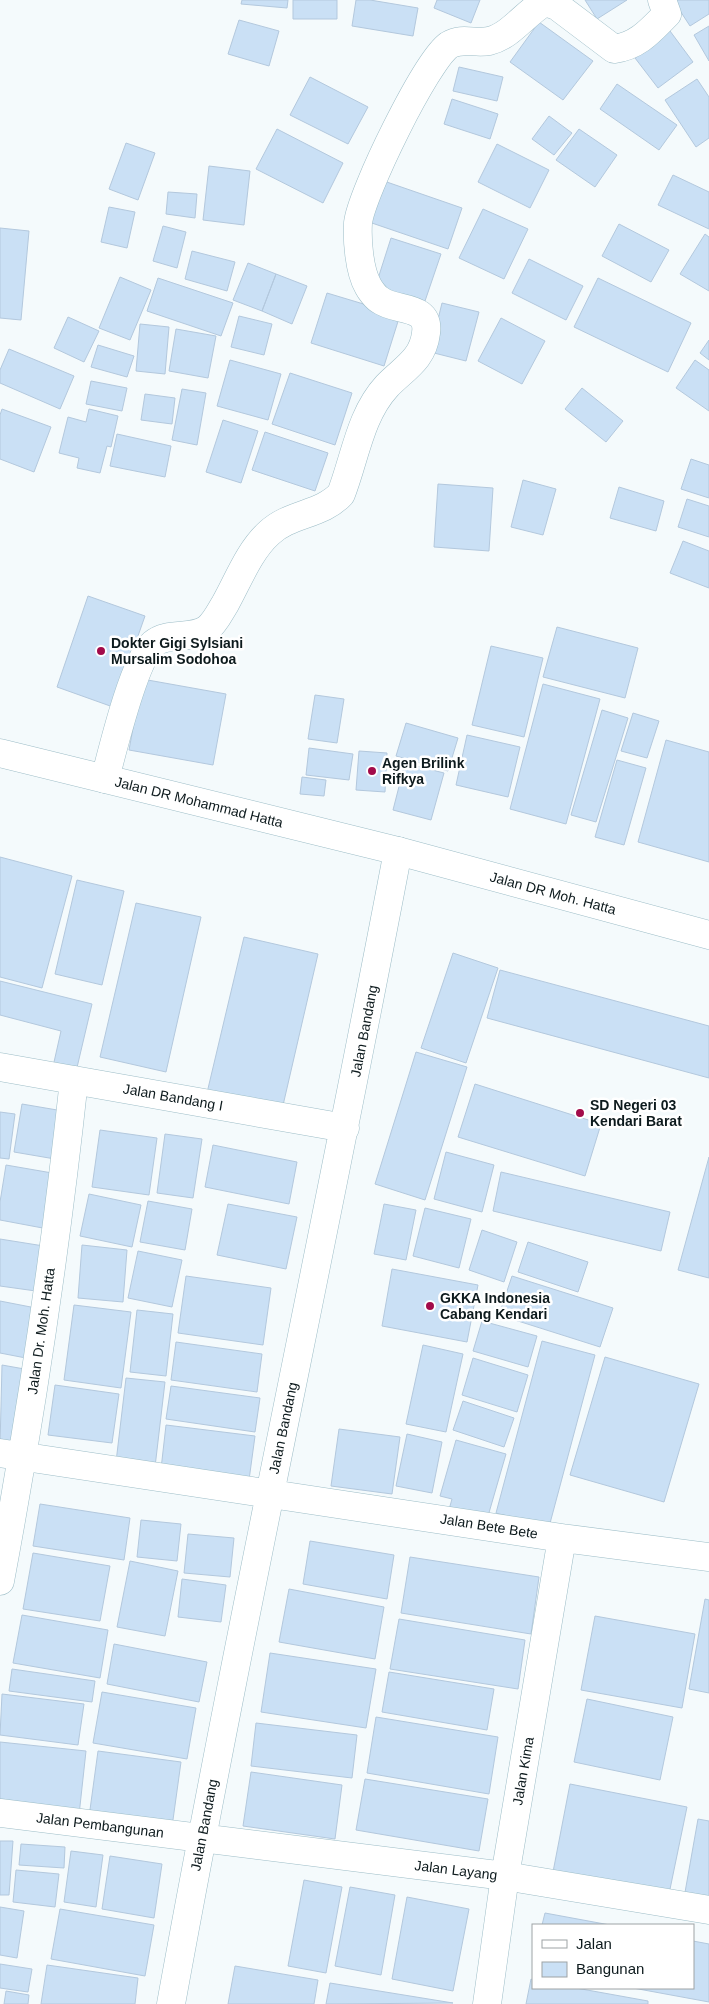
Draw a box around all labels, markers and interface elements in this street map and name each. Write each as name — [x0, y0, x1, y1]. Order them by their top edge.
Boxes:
place label: Dokter Gigi Sylsiani Mursalim Sodohoa — [111, 635, 243, 667]
marker: Dokter Gigi Sylsiani Mursalim Sodohoa — [95, 645, 107, 657]
place label: Agen Brilink Rifkya — [382, 755, 465, 787]
marker: Agen Brilink Rifkya — [366, 765, 378, 777]
street label: Jalan DR Mohammad Hatta — [113, 773, 285, 831]
street label: Jalan DR Moh. Hatta — [488, 868, 618, 918]
street label: Jalan Bandang — [347, 984, 381, 1078]
street label: Jalan Bandang I — [122, 1080, 224, 1114]
place label: SD Negeri 03 Kendari Barat — [590, 1097, 682, 1129]
marker: SD Negeri 03 Kendari Barat — [574, 1107, 586, 1119]
street label: Jalan Dr. Moh. Hatta — [24, 1266, 58, 1395]
place label: GKKA Indonesia Cabang Kendari — [440, 1290, 550, 1322]
marker: GKKA Indonesia Cabang Kendari — [424, 1300, 436, 1312]
street label: Jalan Bandang — [265, 1381, 301, 1475]
street label: Jalan Bete Bete — [439, 1510, 539, 1542]
street label: Jalan Kima — [509, 1735, 537, 1806]
street label: Jalan Bandang — [187, 1778, 221, 1872]
street label: Jalan Pembangunan — [35, 1809, 165, 1841]
street label: Jalan Layang — [414, 1857, 498, 1883]
legend — [532, 1924, 694, 1989]
text: Jalan — [576, 1935, 612, 1952]
text: Bangunan — [576, 1960, 644, 1977]

